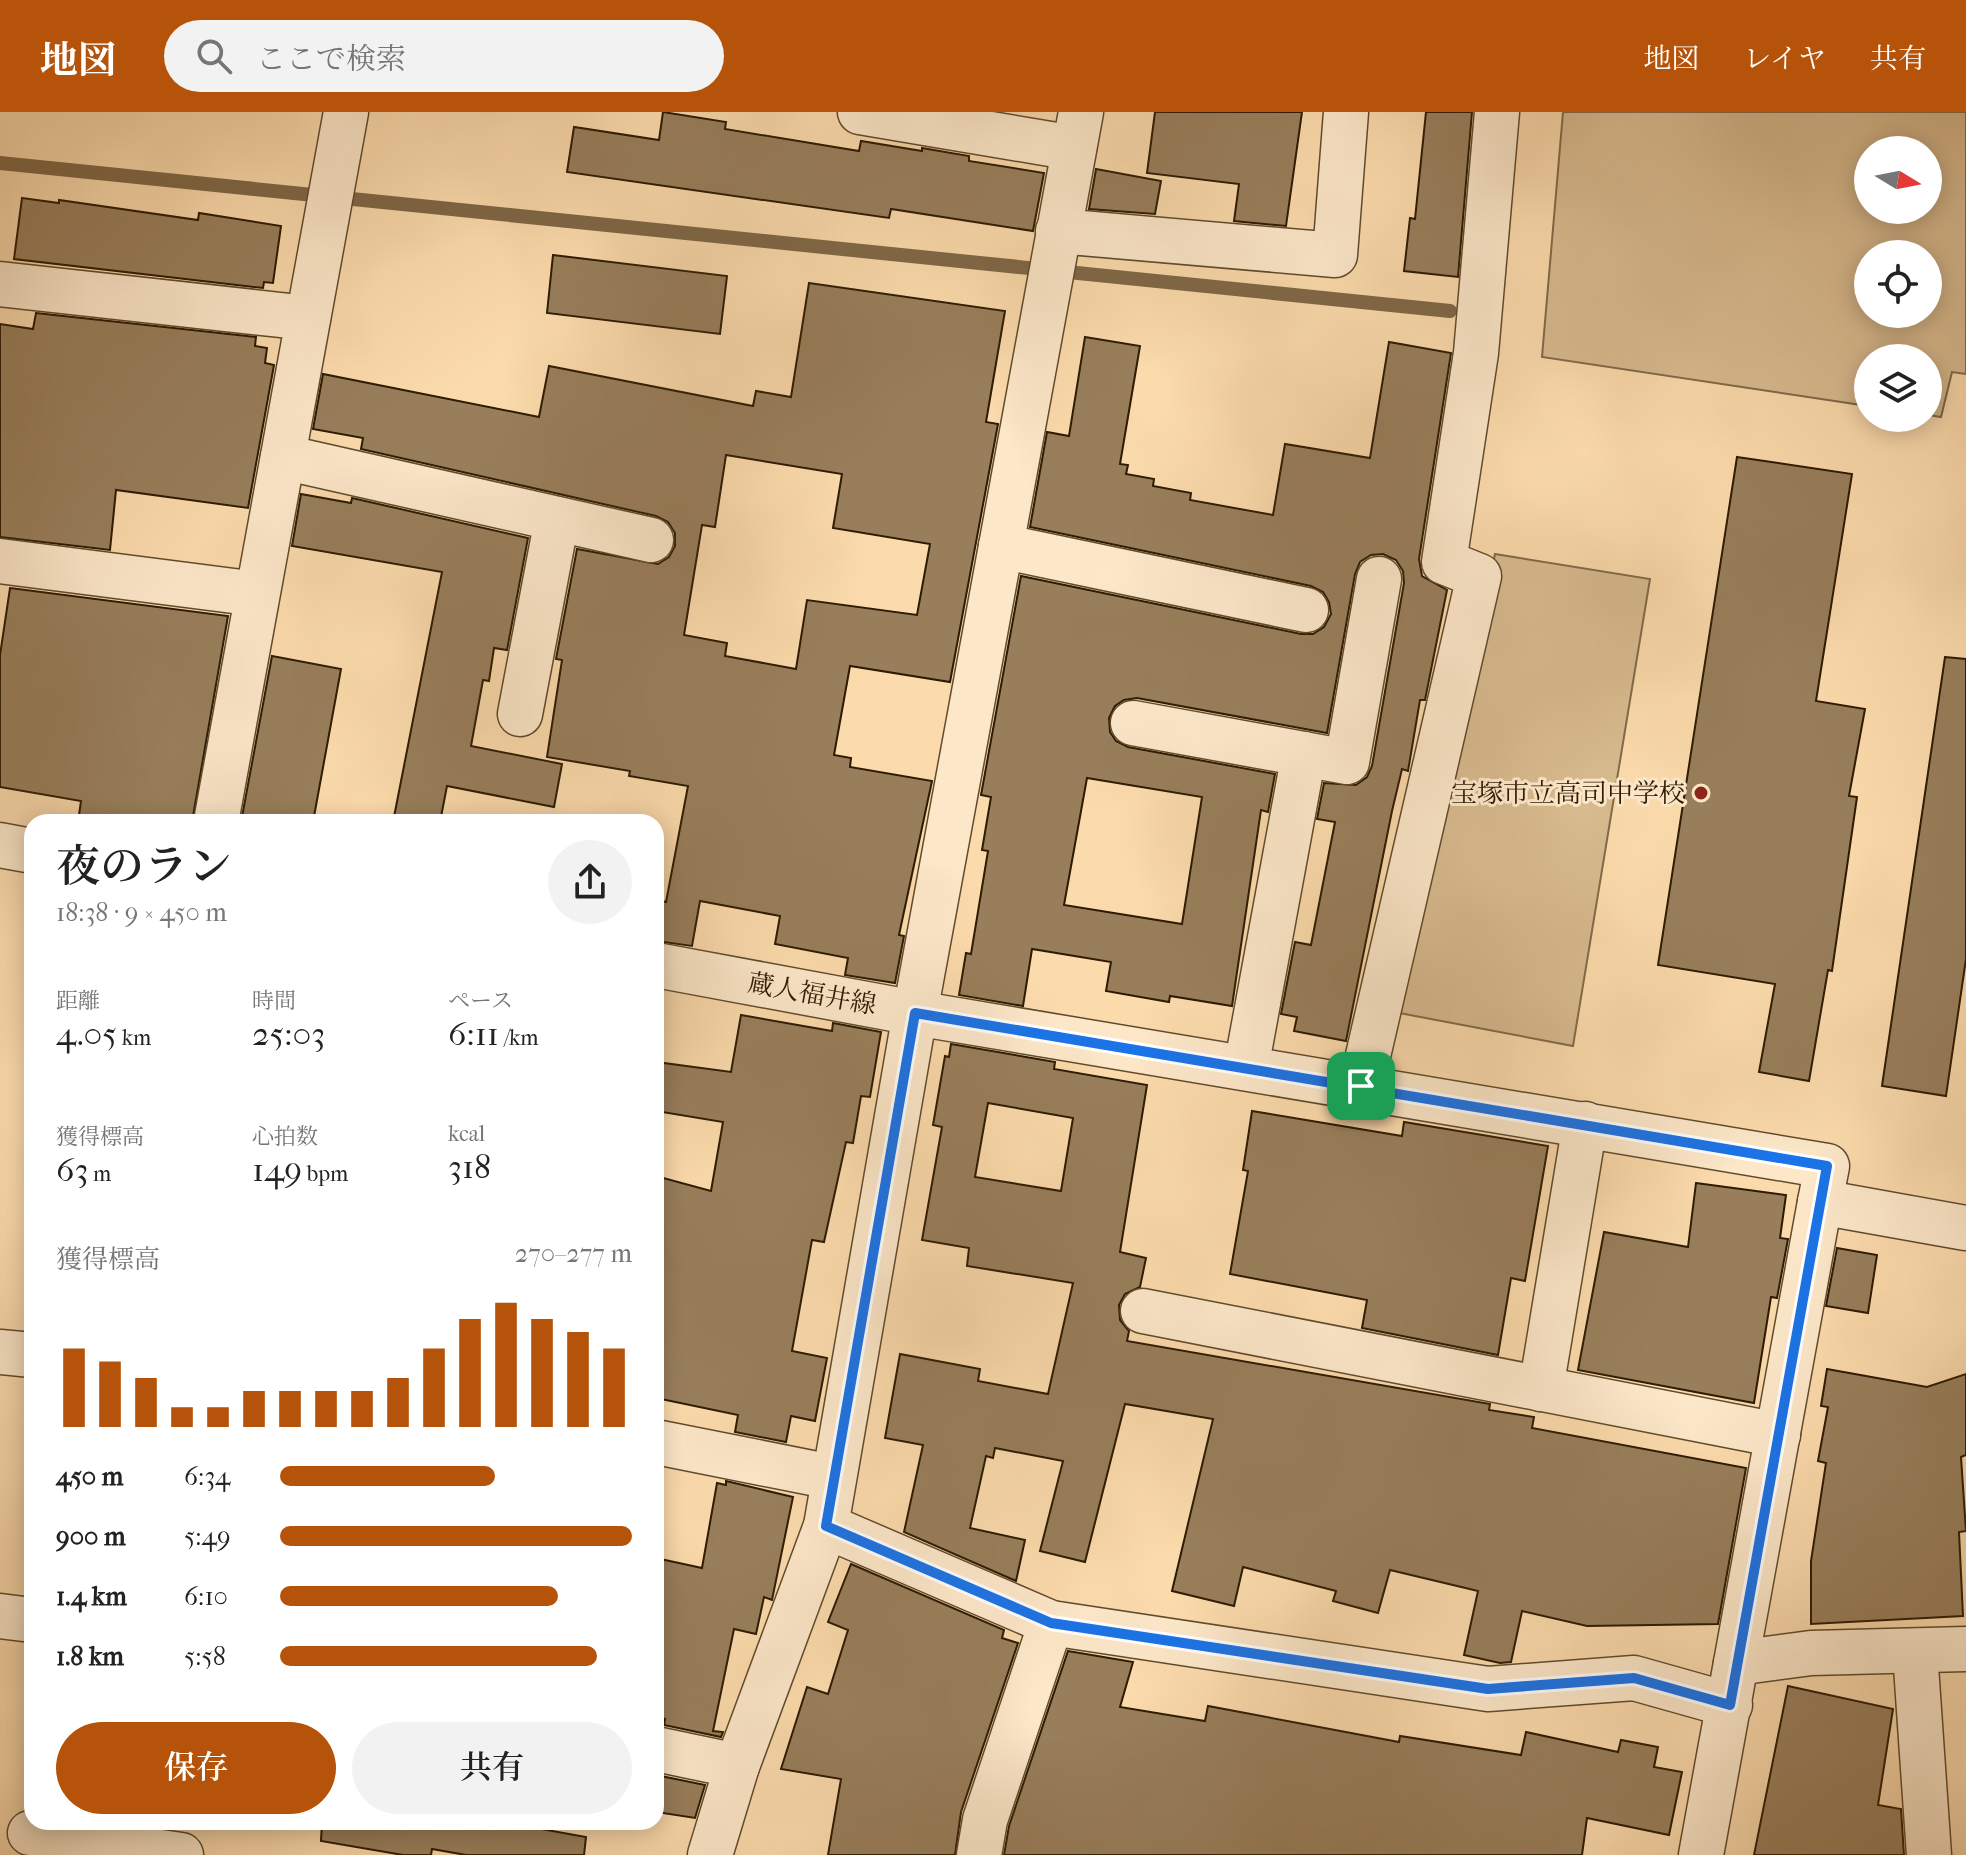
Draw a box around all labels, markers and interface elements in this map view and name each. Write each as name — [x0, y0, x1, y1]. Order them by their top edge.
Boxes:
search box — [164, 20, 724, 92]
icon: search — [192, 34, 236, 78]
text: 地図 — [40, 38, 116, 83]
text: ここで検索 — [256, 42, 406, 77]
text: 地図 — [1643, 42, 1699, 75]
text: レイヤ — [1743, 42, 1826, 75]
text: 共有 — [1870, 42, 1926, 75]
north arrow — [1854, 136, 1942, 224]
map controls — [1854, 136, 1942, 432]
button: locate — [1854, 240, 1942, 328]
button: layers — [1854, 344, 1942, 432]
place label: 宝塚市立高司中学校 — [1451, 778, 1685, 809]
marker: 宝塚市立高司中学校 — [1692, 784, 1710, 802]
button: share — [548, 840, 632, 924]
text: 夜のラン — [56, 841, 232, 892]
text: 18:38 · 9 × 450 m — [56, 897, 227, 928]
street label: 蔵人福井線 — [745, 967, 879, 1021]
text: 距離 — [56, 988, 100, 1014]
text: 時間 — [252, 988, 296, 1014]
text: ペース — [448, 988, 513, 1014]
text: 4.05 — [56, 1014, 117, 1054]
text: 25:03 — [252, 1014, 325, 1054]
text: 6:11 — [448, 1014, 499, 1054]
text: km — [117, 1025, 151, 1051]
text: /km — [499, 1025, 539, 1051]
pin — [1327, 1052, 1395, 1120]
icon: arrive — [1339, 1064, 1383, 1108]
text: kcal — [448, 1121, 485, 1147]
text: 獲得標高 — [56, 1124, 144, 1150]
text: 心拍数 — [252, 1124, 318, 1150]
text: 318 — [448, 1147, 491, 1187]
text: 63 — [56, 1150, 88, 1190]
text: 149 — [252, 1150, 302, 1190]
text: m — [88, 1161, 111, 1187]
text: bpm — [302, 1161, 348, 1187]
text: 270–277 m — [515, 1238, 632, 1269]
text: 獲得標高 — [56, 1244, 160, 1275]
text: 450 m — [56, 1461, 123, 1492]
text: 6:34 — [184, 1461, 230, 1492]
text: 900 m — [56, 1521, 126, 1552]
text: 5:49 — [184, 1521, 231, 1552]
text: 1.4 km — [56, 1581, 127, 1612]
text: 6:10 — [184, 1581, 228, 1612]
text: 1.8 km — [56, 1641, 124, 1672]
text: 5:58 — [184, 1641, 226, 1672]
button: 保存 — [56, 1722, 336, 1814]
button: 共有 — [352, 1722, 632, 1814]

